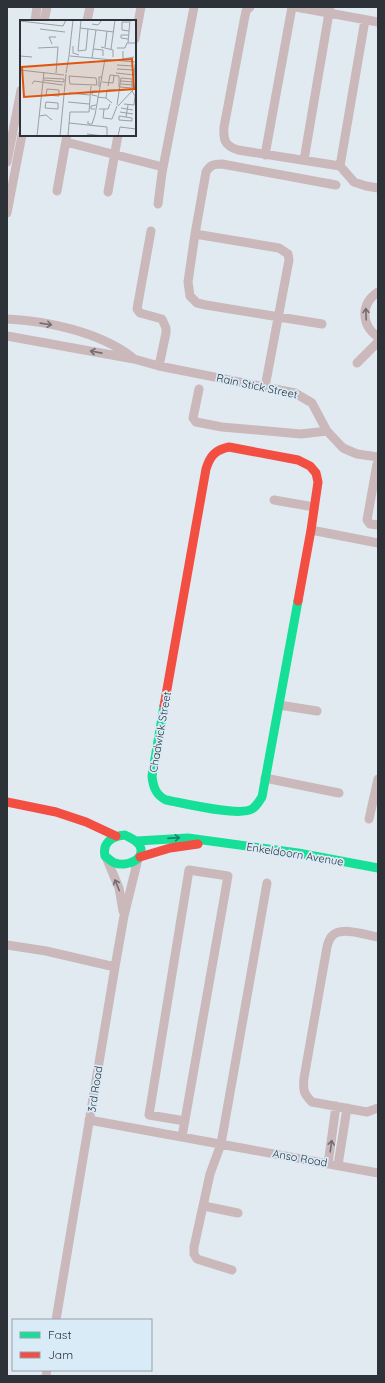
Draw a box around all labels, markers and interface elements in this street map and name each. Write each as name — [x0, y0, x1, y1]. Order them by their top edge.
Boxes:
inset map — [20, 20, 136, 136]
one-way arrow — [362, 308, 370, 321]
one-way arrow — [39, 320, 52, 328]
one-way arrow — [90, 348, 103, 356]
street label: Rain Stick Street — [215, 371, 299, 402]
street label: Chadwick Street — [146, 690, 174, 774]
one-way arrow — [167, 835, 180, 842]
street label: Enkeldoorn Avenue — [245, 839, 345, 869]
one-way arrow — [113, 880, 121, 892]
street label: 3rd Road — [84, 1065, 106, 1113]
one-way arrow — [327, 1140, 334, 1153]
street label: Anso Road — [271, 1146, 329, 1170]
legend — [12, 1319, 152, 1371]
text: Fast — [48, 1327, 72, 1342]
text: Jam — [48, 1347, 73, 1362]

